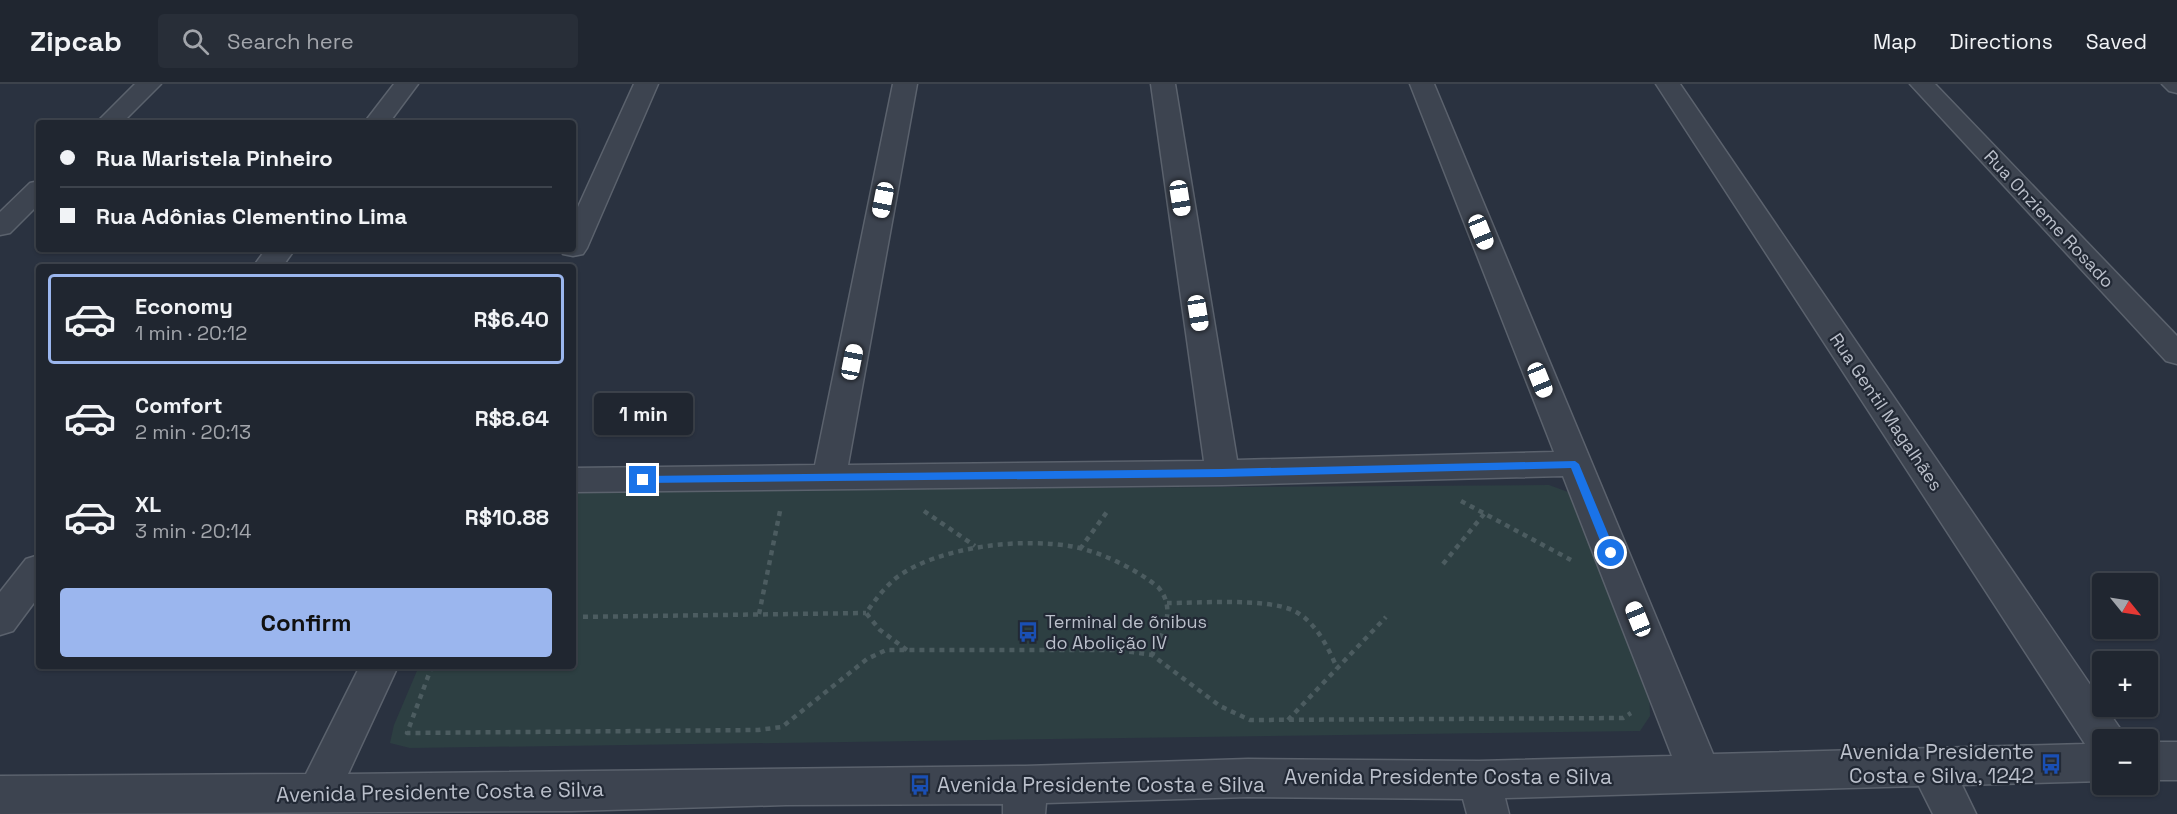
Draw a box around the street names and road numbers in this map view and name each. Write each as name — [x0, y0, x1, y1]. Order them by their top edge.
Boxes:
street label: Rua Onzieme Rosado — [1979, 145, 2119, 292]
street label: Rua Gentil Magalhães — [1825, 328, 1948, 495]
street label: Avenida Presidente Costa e Silva — [1284, 763, 1612, 790]
street label: Avenida Presidente Costa e Silva — [276, 775, 604, 808]

